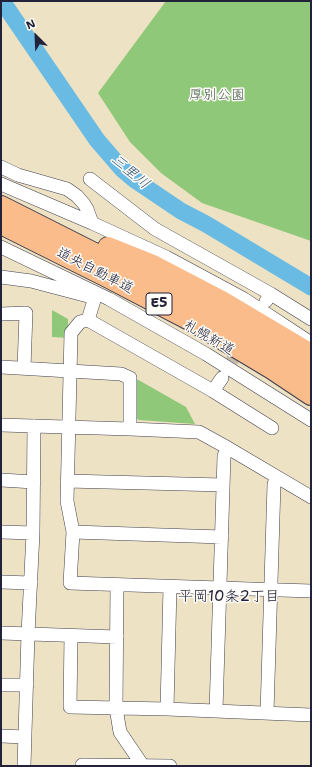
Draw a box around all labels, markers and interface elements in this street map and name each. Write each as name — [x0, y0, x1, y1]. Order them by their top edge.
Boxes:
north arrow — [16, 16, 56, 56]
text: N — [24, 16, 38, 33]
park label: 厚別公園 — [189, 87, 245, 103]
water label: 三里川 — [107, 151, 153, 193]
street label: 道央自動車道 — [54, 244, 136, 298]
road number: E5 — [146, 293, 172, 315]
street label: 札幌新道 — [181, 317, 237, 359]
district label: 平岡10条2丁目 — [178, 588, 280, 606]

